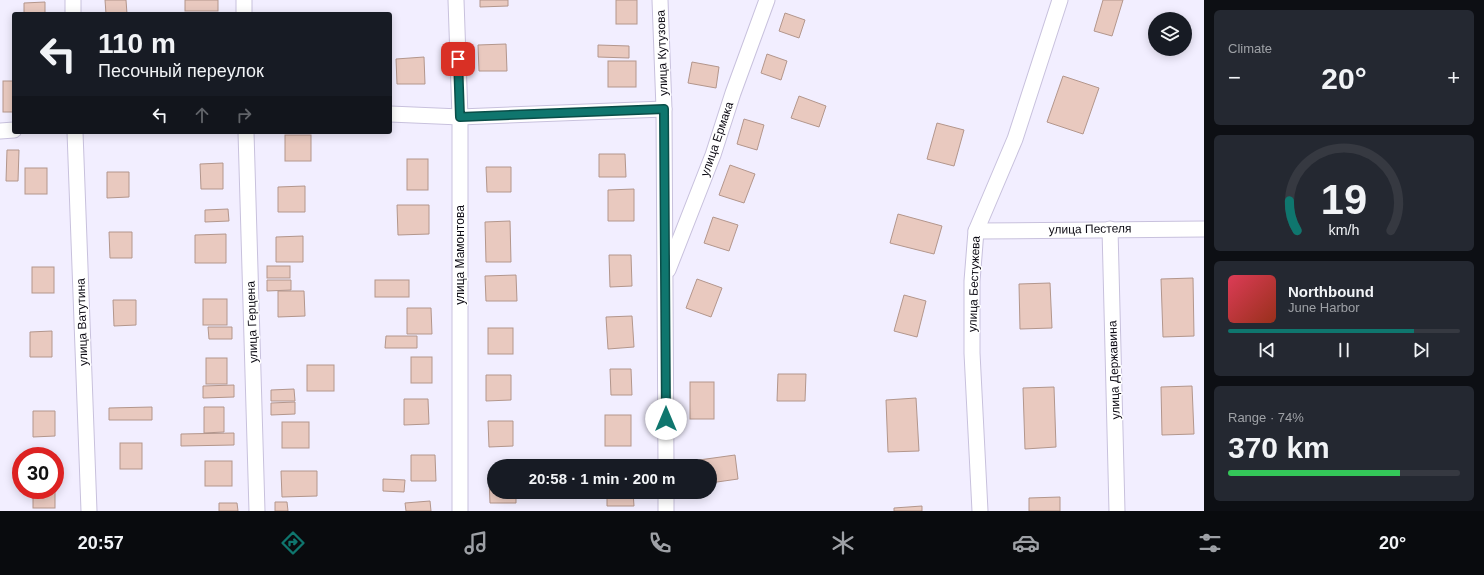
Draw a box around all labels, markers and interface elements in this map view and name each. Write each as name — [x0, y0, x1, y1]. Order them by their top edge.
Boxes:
street label: улица Кутузова — [653, 10, 670, 96]
map controls — [1148, 12, 1192, 56]
button: layers — [1148, 12, 1192, 56]
icon: left — [32, 28, 84, 80]
text: 110 m — [98, 28, 176, 59]
text: Climate — [1228, 41, 1272, 56]
pin — [441, 42, 475, 76]
icon: arrive — [447, 48, 469, 70]
text: Песочный переулок — [98, 61, 264, 81]
text: 20° — [1321, 62, 1367, 95]
text: − — [1228, 65, 1241, 90]
text: + — [1447, 65, 1460, 90]
street label: улица Ермака — [698, 99, 736, 178]
icon: left — [149, 104, 171, 126]
icon: ahead — [191, 104, 213, 126]
icon: right — [233, 104, 255, 126]
text: 19 — [1321, 176, 1367, 223]
street label: улица Мамонтова — [453, 205, 467, 305]
street label: улица Пестеля — [1049, 221, 1131, 237]
text: km/h — [1329, 221, 1360, 237]
street label: улица Бестужева — [965, 235, 983, 332]
street label: улица Ватутина — [73, 278, 91, 366]
street label: улица Герцена — [244, 280, 260, 363]
text: Northbound — [1288, 283, 1374, 300]
text: June Harbor — [1288, 300, 1360, 315]
street label: улица Державина — [1105, 320, 1123, 420]
icon: previous — [1256, 339, 1278, 361]
icon: pause — [1333, 339, 1355, 361]
icon: next — [1410, 339, 1432, 361]
position arrow — [645, 398, 687, 440]
text: Range · 74% — [1228, 410, 1304, 425]
text: 370 km — [1228, 431, 1330, 464]
speed limit sign: 30 — [12, 447, 64, 499]
text: 20:58 · 1 min · 200 m — [529, 470, 675, 487]
icon: directions — [279, 529, 307, 557]
icon: music — [462, 529, 490, 557]
icon: phone — [646, 529, 674, 557]
icon: climate — [829, 529, 857, 557]
icon: car — [1012, 529, 1040, 557]
icon: filters — [1196, 529, 1224, 557]
text: 20:57 — [78, 533, 124, 553]
text: 20° — [1379, 533, 1406, 553]

